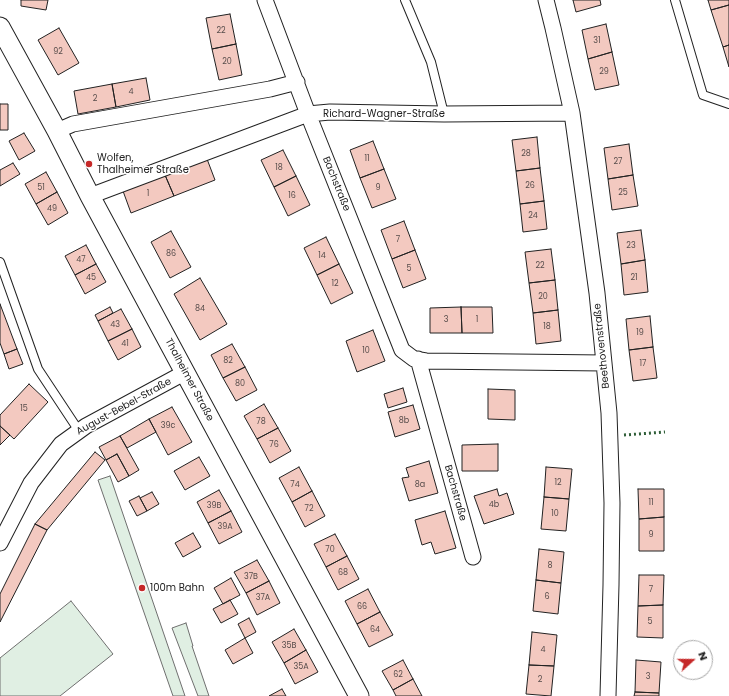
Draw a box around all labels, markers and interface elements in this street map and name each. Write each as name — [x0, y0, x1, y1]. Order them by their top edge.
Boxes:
house number: 22 — [216, 26, 226, 36]
house number: 31 — [593, 36, 601, 46]
house number: 92 — [53, 47, 63, 57]
house number: 20 — [222, 57, 232, 67]
house number: 29 — [599, 67, 609, 77]
house number: 4 — [128, 87, 134, 97]
house number: 2 — [93, 94, 97, 104]
street label: Richard-Wagner-Straße — [323, 108, 445, 120]
house number: 28 — [521, 149, 531, 159]
place label: Wolfen, Thalheimer Straße — [97, 152, 189, 176]
house number: 11 — [364, 154, 370, 164]
street label: Bachstraße — [320, 155, 352, 213]
house number: 27 — [614, 157, 622, 167]
marker: Wolfen, Thalheimer Straße — [84, 159, 94, 169]
house number: 18 — [275, 163, 283, 173]
house number: 26 — [525, 181, 535, 191]
house number: 51 — [37, 183, 45, 193]
house number: 9 — [375, 183, 381, 193]
house number: 25 — [618, 188, 628, 198]
house number: 1 — [147, 189, 149, 199]
house number: 16 — [288, 191, 296, 201]
house number: 49 — [47, 204, 57, 214]
house number: 24 — [528, 211, 538, 221]
house number: 7 — [396, 235, 400, 245]
house number: 23 — [626, 241, 636, 251]
house number: 86 — [166, 249, 176, 259]
house number: 14 — [318, 251, 326, 261]
house number: 47 — [76, 255, 86, 265]
house number: 22 — [535, 261, 545, 271]
house number: 5 — [406, 264, 412, 274]
house number: 45 — [86, 273, 96, 283]
house number: 21 — [630, 273, 638, 283]
house number: 12 — [331, 279, 339, 289]
house number: 20 — [538, 292, 548, 302]
street label: Beethovenstraße — [592, 303, 612, 389]
house number: 84 — [195, 304, 205, 314]
house number: 3 — [444, 315, 448, 325]
house number: 1 — [476, 315, 478, 325]
house number: 43 — [110, 320, 120, 330]
house number: 18 — [543, 322, 551, 332]
house number: 19 — [636, 328, 644, 338]
street label: Thalheimer Straße — [162, 337, 216, 423]
house number: 41 — [121, 339, 129, 349]
house number: 10 — [362, 346, 370, 356]
house number: 82 — [223, 356, 233, 366]
house number: 17 — [640, 359, 646, 369]
street label: August-Bebel-Straße — [74, 376, 174, 438]
house number: 80 — [235, 379, 245, 389]
house number: 15 — [20, 404, 28, 414]
house number: 8b — [399, 416, 409, 426]
house number: 78 — [256, 417, 266, 427]
house number: 39c — [161, 421, 175, 431]
house number: 76 — [269, 440, 279, 450]
street label: Bachstraße — [441, 464, 469, 522]
house number: 12 — [554, 478, 562, 488]
house number: 74 — [290, 480, 300, 490]
house number: 8a — [415, 480, 425, 490]
house number: 11 — [648, 498, 654, 508]
house number: 4b — [489, 500, 499, 510]
house number: 39B — [207, 501, 221, 511]
house number: 72 — [305, 504, 313, 514]
house number: 10 — [551, 509, 559, 519]
house number: 39A — [217, 522, 233, 532]
house number: 9 — [648, 530, 654, 540]
house number: 70 — [325, 545, 335, 555]
house number: 8 — [547, 561, 553, 571]
house number: 68 — [338, 568, 348, 578]
house number: 37B — [244, 572, 258, 582]
place label: 100m Bahn — [150, 582, 204, 594]
marker: 100m Bahn — [137, 583, 147, 593]
house number: 7 — [649, 585, 653, 595]
house number: 6 — [544, 592, 550, 602]
house number: 37A — [256, 593, 270, 603]
house number: 66 — [357, 602, 367, 612]
house number: 5 — [647, 617, 653, 627]
house number: 64 — [370, 625, 380, 635]
north arrow — [673, 640, 713, 680]
house number: 35B — [282, 641, 296, 651]
house number: 4 — [540, 645, 546, 655]
text: N — [694, 649, 712, 663]
house number: 35A — [293, 662, 309, 672]
house number: 62 — [393, 670, 403, 680]
house number: 3 — [646, 672, 650, 682]
house number: 2 — [538, 675, 542, 685]

